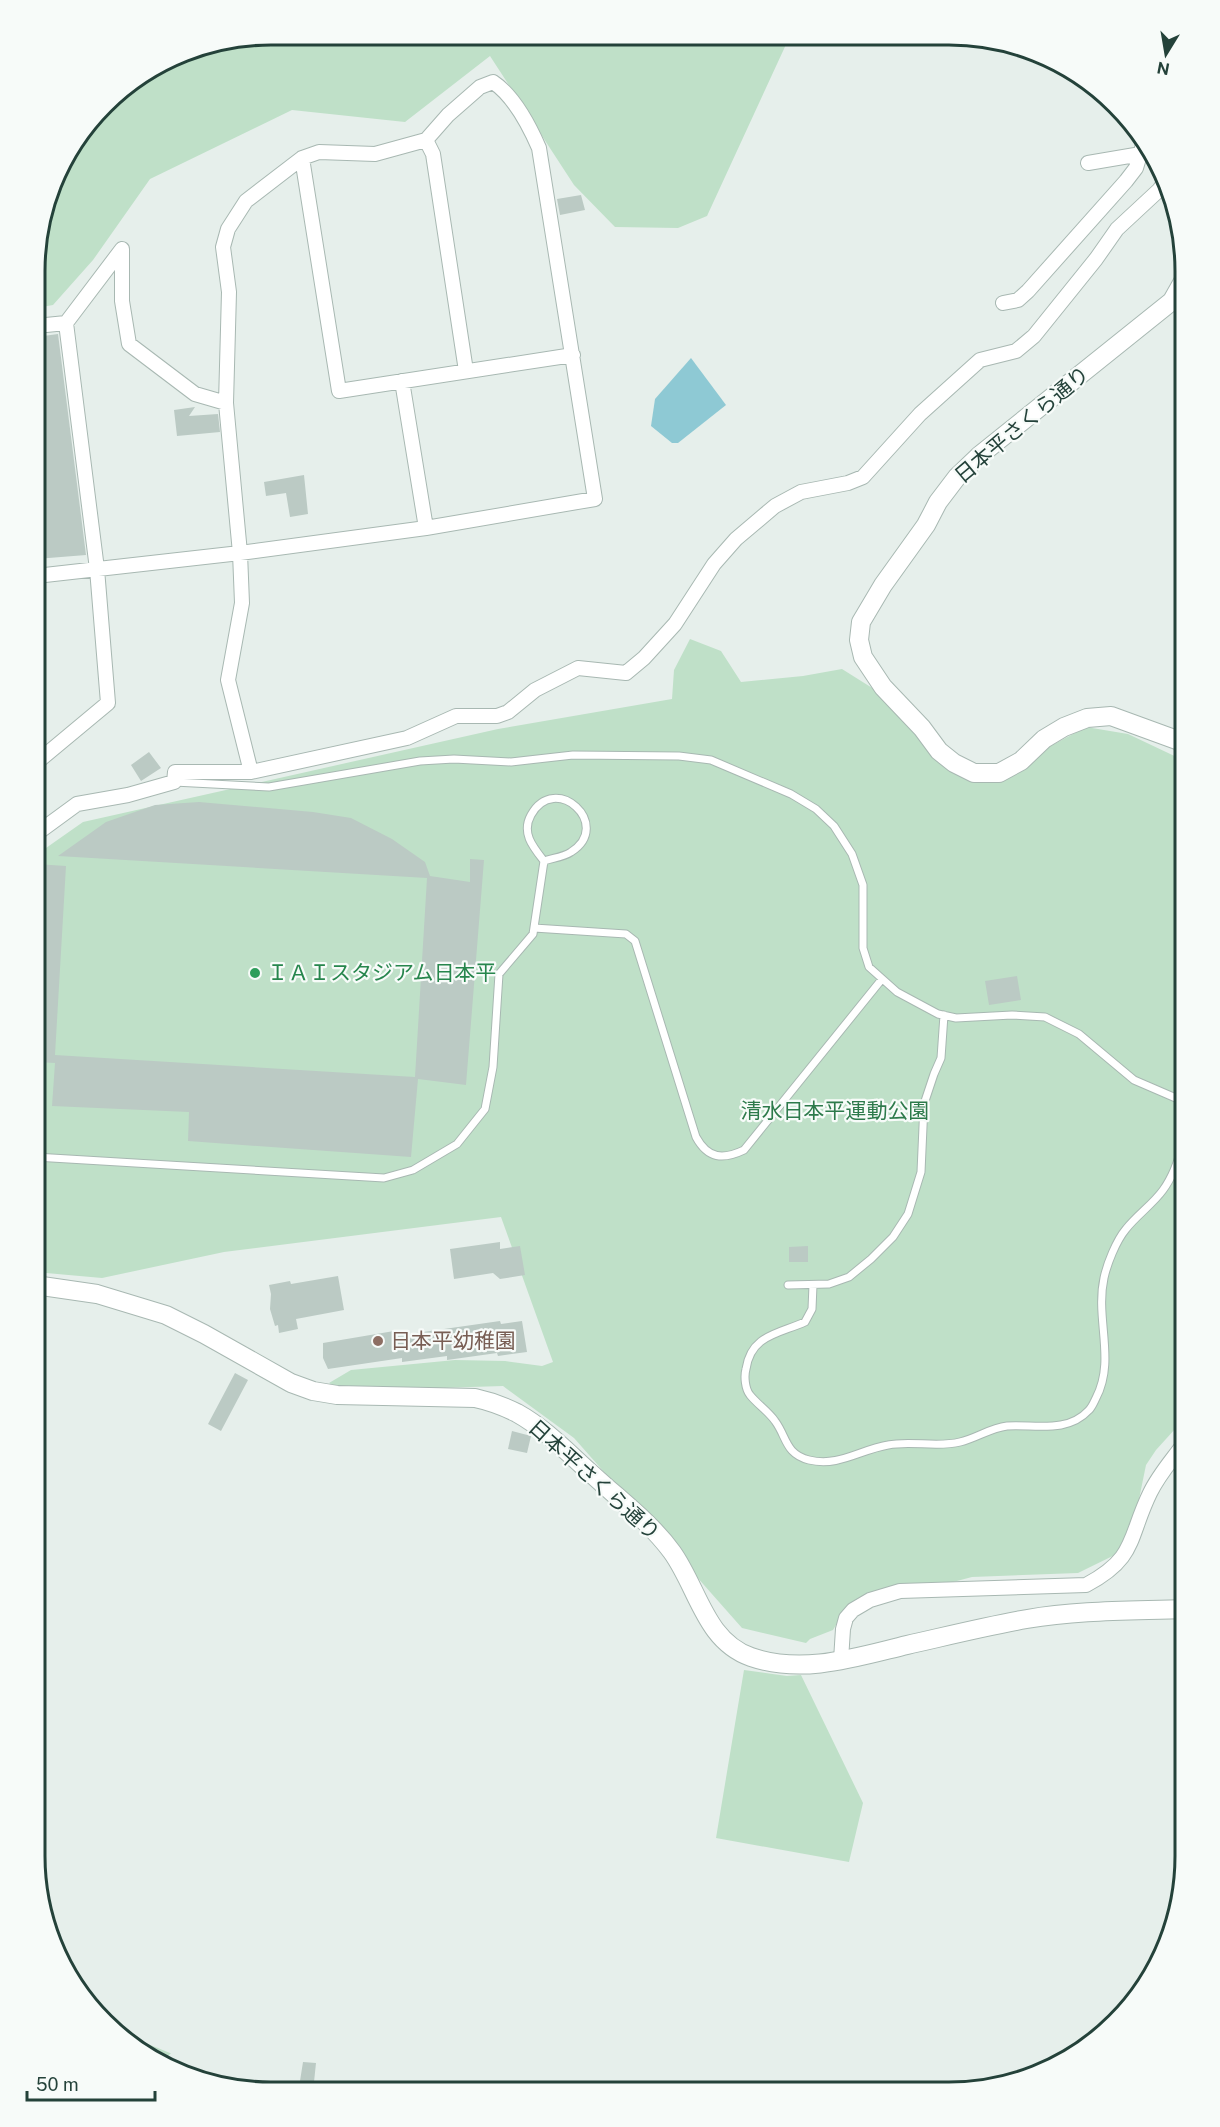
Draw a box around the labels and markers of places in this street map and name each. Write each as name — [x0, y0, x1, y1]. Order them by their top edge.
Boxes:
place label: ＩＡＩスタジアム日本平 — [267, 960, 497, 985]
marker: ＩＡＩスタジアム日本平 — [248, 966, 262, 980]
place label: 日本平幼稚園 — [390, 1328, 516, 1353]
marker: 日本平幼稚園 — [371, 1334, 385, 1348]

